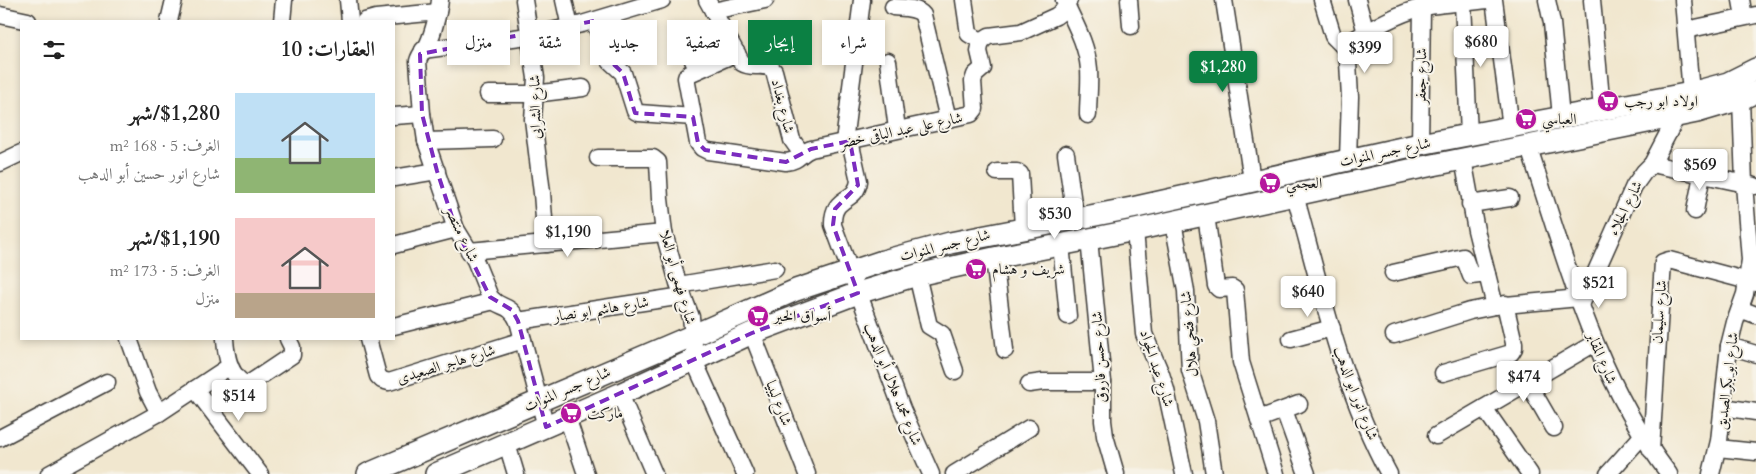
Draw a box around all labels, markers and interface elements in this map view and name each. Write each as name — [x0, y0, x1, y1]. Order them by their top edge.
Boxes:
chip: منزل — [447, 20, 510, 65]
chip: شقة — [520, 20, 580, 65]
chip: جديد — [590, 20, 657, 65]
chip: تصفية — [667, 20, 738, 65]
chip: إيجار — [748, 20, 812, 65]
chip: شراء — [822, 20, 885, 65]
pin: $680 — [1451, 26, 1511, 68]
text: $680 — [1465, 31, 1497, 53]
pin: $399 — [1335, 32, 1395, 74]
text: العقارات: 10 — [281, 35, 375, 64]
icon: filters — [40, 36, 68, 64]
text: $399 — [1349, 37, 1381, 59]
street label: شارع جعفر — [1410, 48, 1434, 106]
pin: $1,280 — [1182, 51, 1264, 93]
text: $1,280 — [1200, 56, 1246, 78]
street label: شارع الشرابى — [524, 75, 549, 139]
street label: شارع بغداد — [764, 77, 799, 136]
supermarket icon: اولاد ابو رجب — [1596, 89, 1620, 113]
place label: اولاد ابو رجب — [1624, 91, 1698, 111]
text: $1,280/شهر — [129, 99, 220, 128]
street label: شارع على عبد الباقى خضر — [836, 107, 965, 156]
supermarket icon: العباسي — [1514, 107, 1538, 131]
place label: العباسي — [1542, 109, 1577, 133]
icon: home — [275, 113, 335, 173]
street label: شارع جسر المنوات — [1338, 133, 1433, 174]
text: الغرف: 5 · 168 m² — [110, 135, 220, 157]
pin: $569 — [1670, 148, 1730, 191]
text: $569 — [1684, 154, 1716, 176]
text: شارع انور حسين أبو الدهب — [78, 163, 220, 185]
supermarket icon: العجمي — [1258, 171, 1282, 195]
place label: العجمي — [1286, 173, 1322, 197]
street label: شارع الجلاء — [1603, 177, 1650, 240]
pin: $530 — [1025, 198, 1085, 240]
street label: شارع منتصر — [437, 201, 484, 266]
text: $530 — [1039, 203, 1071, 225]
pin: $1,190 — [527, 216, 609, 258]
text: $1,190 — [545, 221, 591, 243]
text: $1,190/شهر — [129, 224, 220, 253]
street label: شارع جسر المنوات — [898, 224, 993, 269]
street label: شارع فهمى أبو العلا — [652, 227, 702, 327]
icon: home — [275, 238, 335, 298]
supermarket icon: شريف و هشام — [964, 257, 988, 281]
place label: شريف و هشام — [992, 259, 1065, 282]
text: الغرف: 5 · 173 m² — [110, 260, 220, 282]
pin: $521 — [1569, 266, 1629, 309]
text: $521 — [1583, 272, 1615, 294]
pin: $640 — [1278, 276, 1338, 318]
street label: شارع سليمان — [1647, 279, 1674, 345]
text: $640 — [1292, 281, 1324, 303]
text: منزل — [195, 288, 220, 310]
street label: شارع فتحي هلال — [1175, 290, 1207, 378]
street label: شارع هاشم ابو نصار — [550, 292, 651, 332]
supermarket icon: أسواق الخير — [746, 304, 770, 328]
place label: أسواق الخير — [772, 305, 832, 326]
street label: شارع حسن فاروق — [1087, 310, 1114, 403]
street label: شارع محمد هلال أبو الدهب — [856, 319, 928, 449]
street label: شارع عبد الجواد — [1132, 327, 1179, 410]
street label: شارع المقابر — [1579, 327, 1622, 388]
street label: شارع ابو بكر الصديق — [1711, 331, 1746, 431]
street label: شارع هاجر الصعيدى — [394, 340, 499, 391]
street label: شارع انور ابو الدهب — [1326, 343, 1383, 444]
pin: $474 — [1494, 360, 1554, 403]
street label: شارع جسر المنوات — [521, 362, 615, 419]
text: $474 — [1508, 366, 1540, 388]
street label: شارع ليبيا — [758, 377, 797, 430]
pin: $514 — [209, 380, 269, 422]
text: $514 — [223, 385, 255, 407]
supermarket icon: ماركت — [559, 401, 583, 425]
place label: ماركت — [587, 403, 623, 423]

